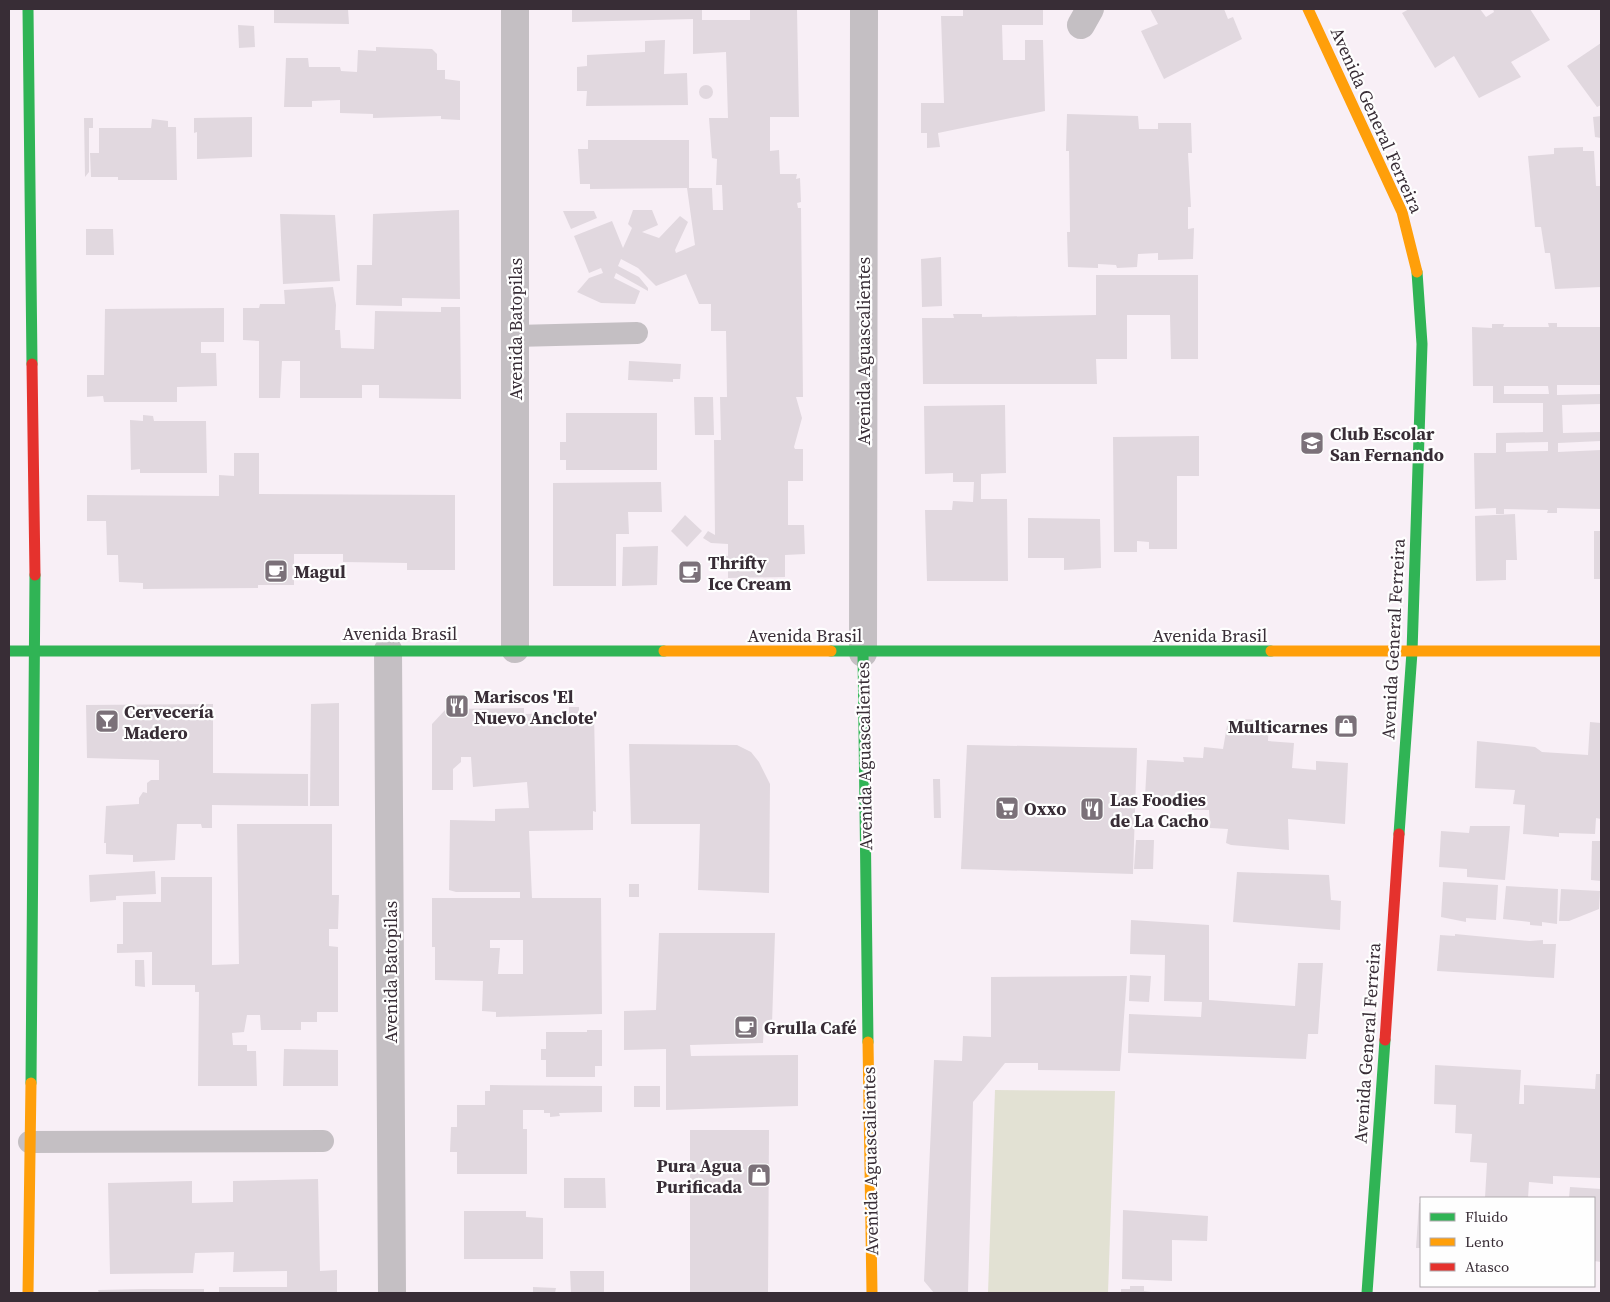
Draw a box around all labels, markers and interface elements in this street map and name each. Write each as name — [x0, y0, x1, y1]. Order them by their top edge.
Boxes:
street label: Avenida General Ferreira — [1325, 23, 1430, 218]
street label: Avenida Aguascalientes — [851, 256, 876, 445]
street label: Avenida Batopilas — [503, 258, 528, 400]
place label: Club Escolar San Fernando — [1330, 421, 1444, 467]
school or university icon: Club Escolar San Fernando — [1299, 430, 1325, 456]
street label: Avenida General Ferreira — [1375, 537, 1411, 740]
place label: Thrifty Ice Cream — [708, 550, 791, 596]
cafe icon: Magul — [263, 558, 289, 584]
place label: Magul — [294, 559, 346, 584]
cafe icon: Thrifty Ice Cream — [677, 559, 703, 585]
street label: Avenida Brasil — [343, 621, 457, 646]
street label: Avenida Brasil — [748, 623, 862, 648]
street label: Avenida Brasil — [1153, 623, 1267, 648]
street label: Avenida Aguascalientes — [850, 661, 878, 851]
place label: Mariscos 'El Nuevo Anclote' — [474, 684, 597, 730]
restaurant icon: Mariscos 'El Nuevo Anclote' — [444, 693, 470, 719]
place label: Cervecería Madero — [124, 699, 214, 745]
bar icon: Cervecería Madero — [94, 708, 120, 734]
shop icon: Multicarnes — [1333, 713, 1359, 739]
place label: Multicarnes — [1228, 714, 1328, 739]
place label: Las Foodies de La Cacho — [1110, 787, 1209, 833]
supermarket icon: Oxxo — [994, 795, 1020, 821]
place label: Oxxo — [1024, 796, 1066, 821]
restaurant icon: Las Foodies de La Cacho — [1079, 796, 1105, 822]
street label: Avenida Batopilas — [378, 901, 403, 1043]
street label: Avenida General Ferreira — [1348, 941, 1387, 1144]
cafe icon: Grulla Café — [733, 1014, 759, 1040]
place label: Grulla Café — [764, 1015, 857, 1040]
street label: Avenida Aguascalientes — [856, 1066, 884, 1256]
place label: Pura Agua Purificada — [656, 1153, 742, 1199]
shop icon: Pura Agua Purificada — [746, 1162, 772, 1188]
legend — [1420, 1197, 1595, 1287]
text: Fluido — [1465, 1206, 1508, 1227]
text: Lento — [1465, 1231, 1504, 1252]
text: Atasco — [1465, 1256, 1509, 1277]

